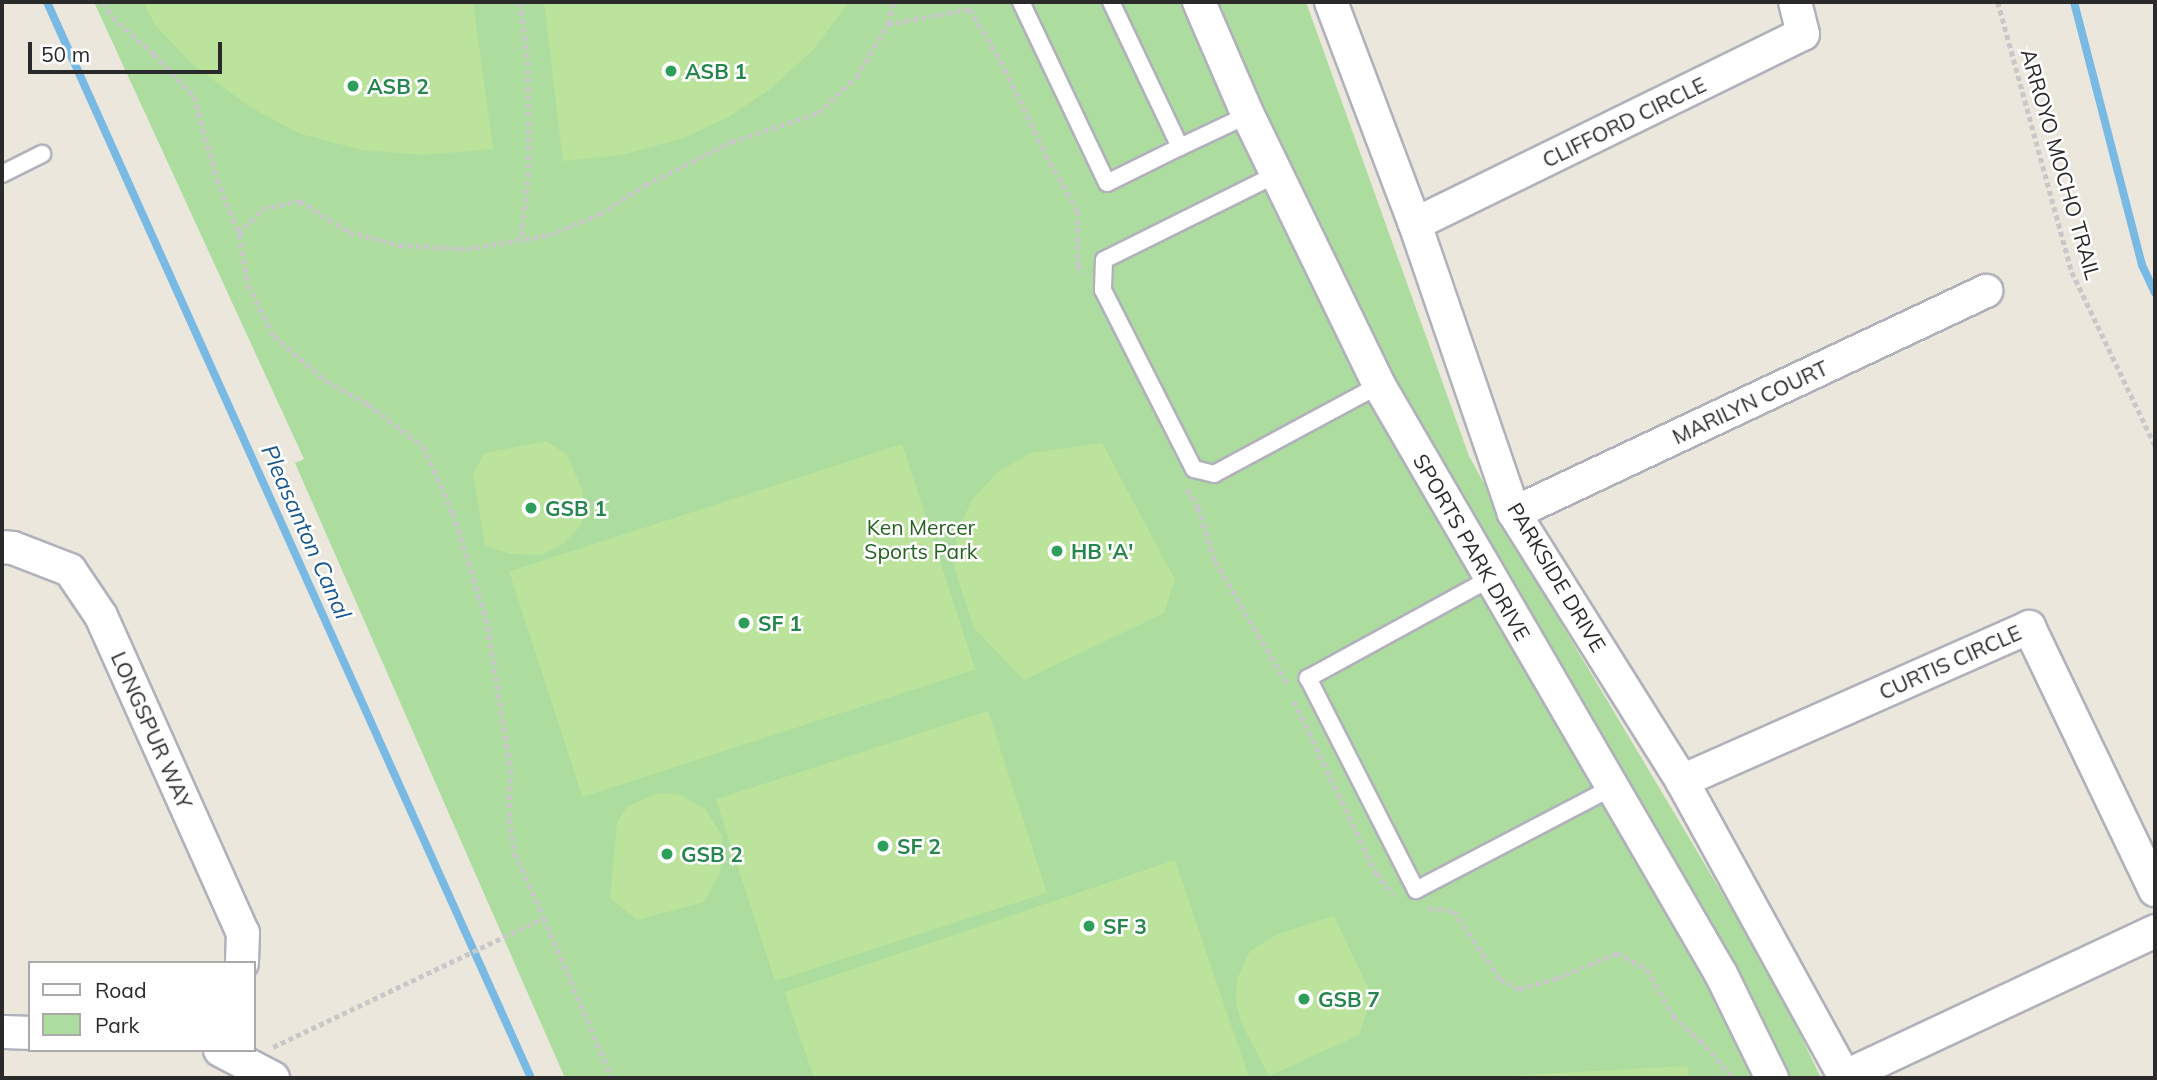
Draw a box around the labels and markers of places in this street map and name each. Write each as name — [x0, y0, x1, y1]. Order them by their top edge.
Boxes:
place label: ASB 1 — [685, 58, 747, 84]
marker: ASB 1 — [663, 63, 679, 79]
place label: ASB 2 — [367, 73, 429, 99]
marker: ASB 2 — [345, 78, 361, 94]
place label: GSB 1 — [545, 495, 607, 521]
marker: GSB 1 — [523, 500, 539, 516]
place label: HB 'A' — [1071, 538, 1133, 564]
marker: HB 'A' — [1049, 543, 1065, 559]
place label: SF 1 — [758, 610, 802, 636]
marker: SF 1 — [736, 615, 752, 631]
place label: SF 2 — [897, 833, 941, 859]
marker: SF 2 — [875, 838, 891, 854]
place label: GSB 2 — [681, 841, 743, 867]
marker: GSB 2 — [659, 846, 675, 862]
place label: SF 3 — [1103, 913, 1147, 939]
marker: SF 3 — [1081, 918, 1097, 934]
place label: GSB 7 — [1318, 986, 1380, 1012]
marker: GSB 7 — [1296, 991, 1312, 1007]

